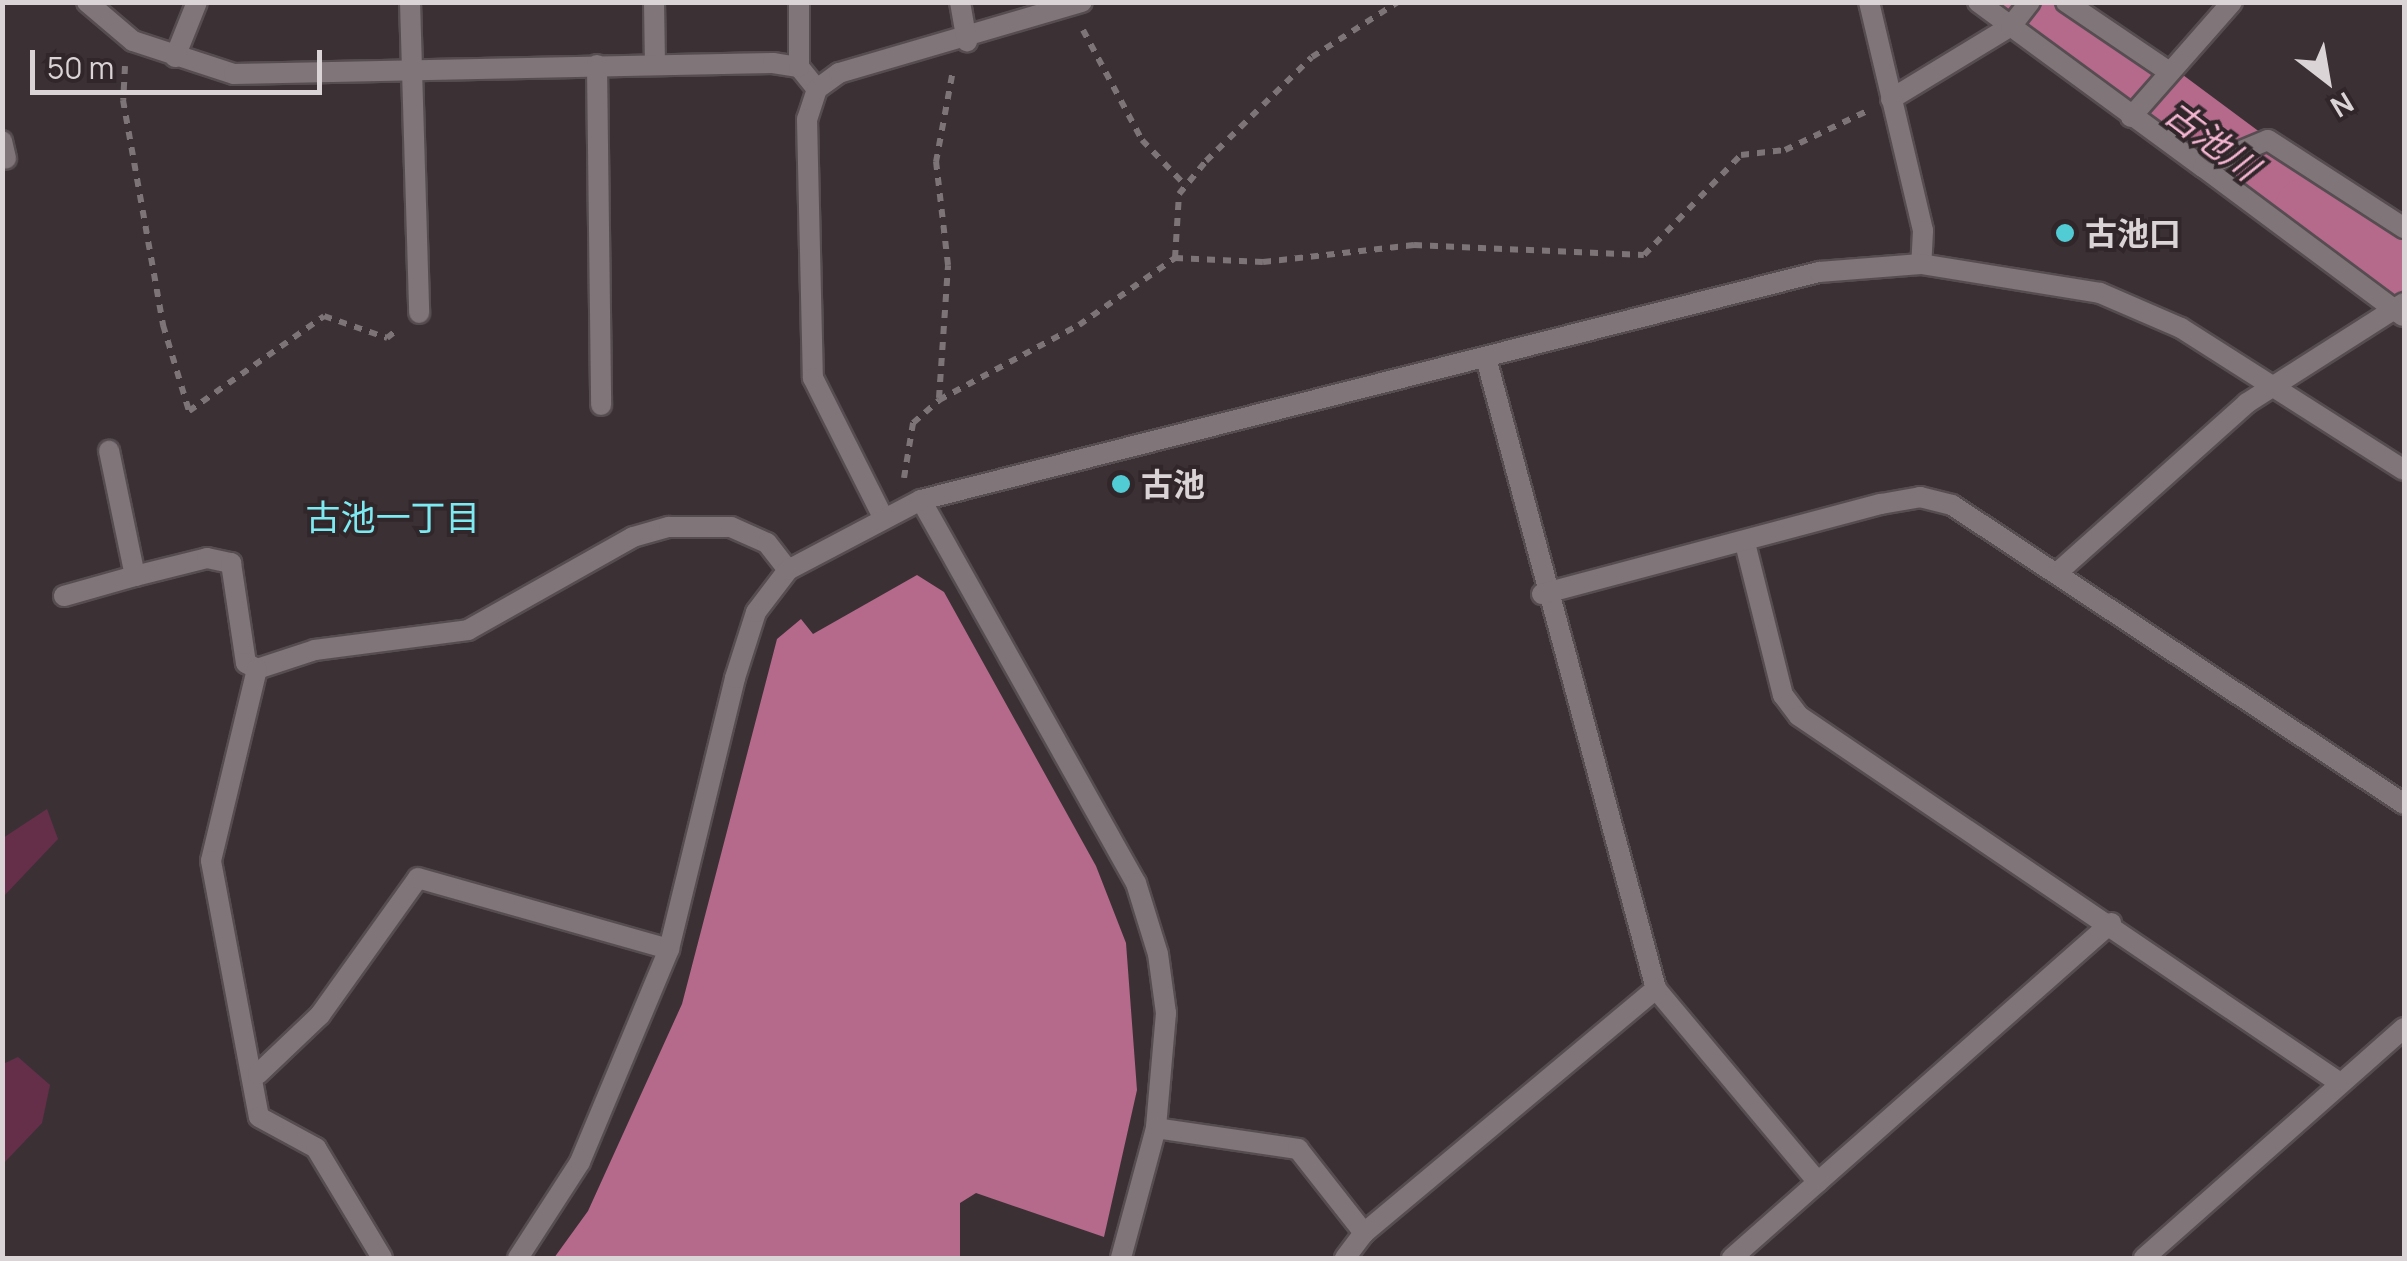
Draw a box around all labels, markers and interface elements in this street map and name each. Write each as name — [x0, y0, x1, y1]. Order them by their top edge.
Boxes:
scale bar — [35, 30, 328, 92]
north arrow — [2277, 30, 2377, 130]
text: 50 m — [47, 47, 114, 88]
text: N — [2324, 84, 2361, 127]
water label: 古池川 — [2157, 92, 2267, 188]
place label: 古池口 — [2085, 214, 2181, 252]
marker: 古池口 — [2054, 222, 2076, 244]
place label: 古池 — [1141, 465, 1205, 503]
marker: 古池 — [1110, 473, 1132, 495]
district label: 古池一丁目 — [306, 496, 480, 538]

